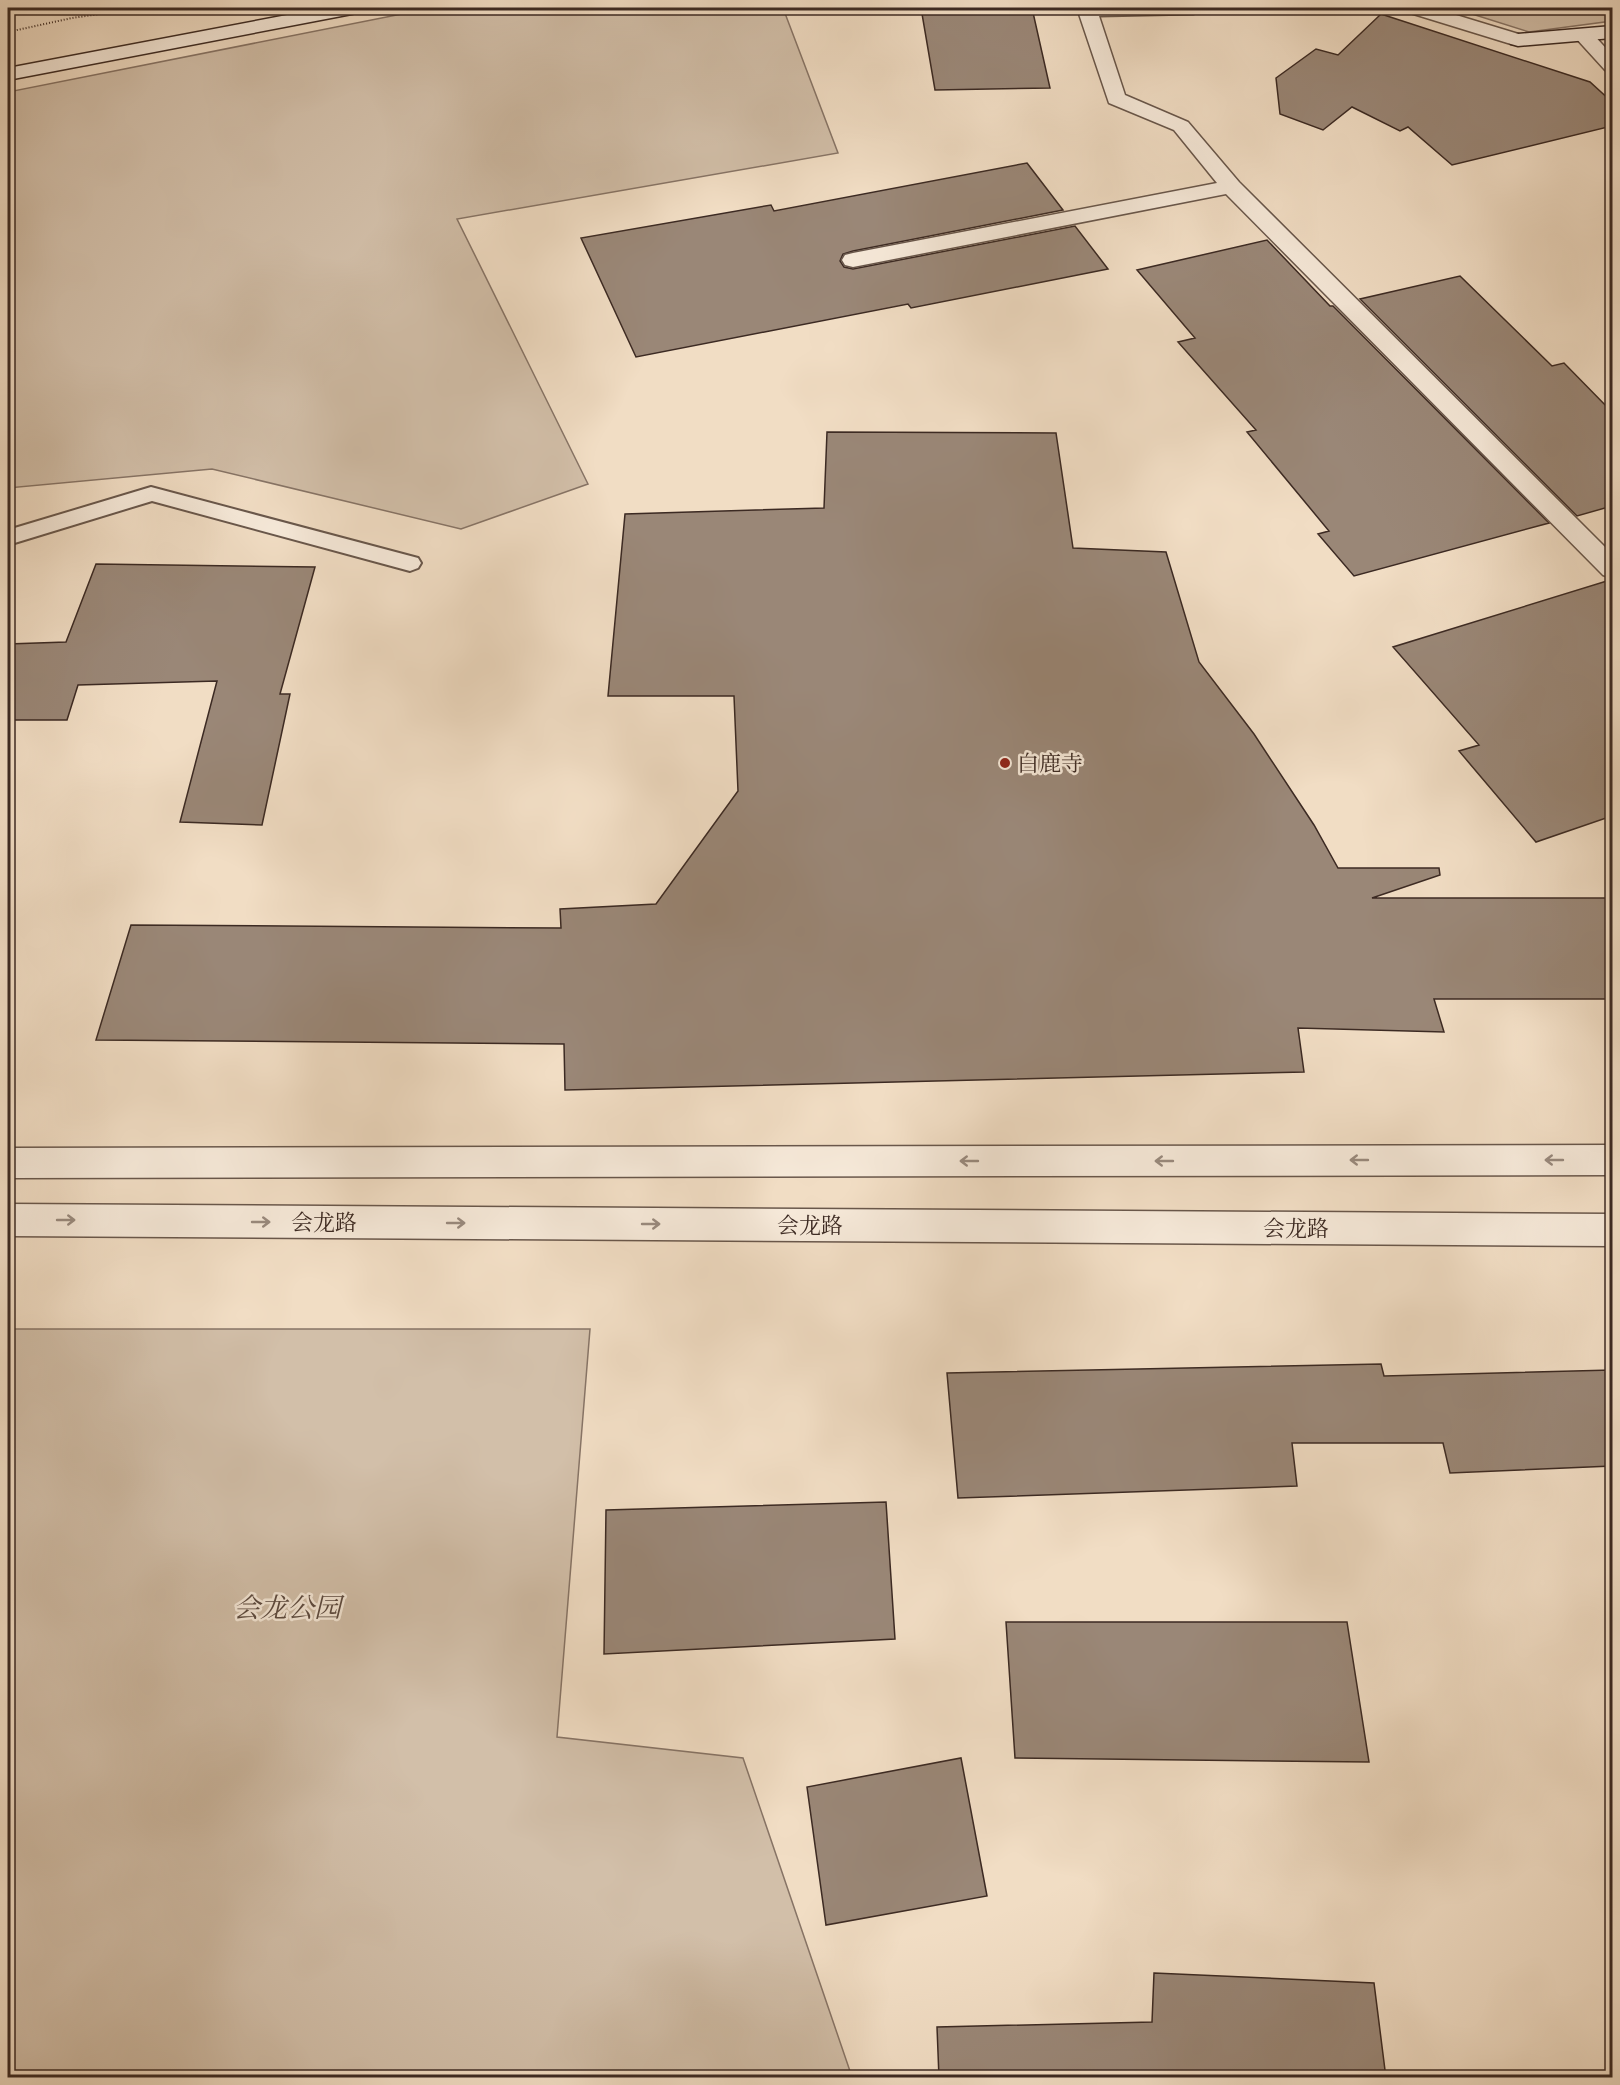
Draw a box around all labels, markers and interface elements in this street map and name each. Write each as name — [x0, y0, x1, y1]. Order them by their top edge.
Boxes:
place label: 白鹿寺 — [1017, 747, 1083, 779]
marker: 白鹿寺 — [998, 756, 1012, 770]
one-way arrow — [1350, 1154, 1370, 1166]
one-way arrow — [1545, 1154, 1565, 1166]
one-way arrow — [960, 1155, 980, 1167]
one-way arrow — [1155, 1155, 1175, 1167]
street label: 会龙路 — [291, 1206, 357, 1238]
street label: 会龙路 — [777, 1209, 843, 1241]
street label: 会龙路 — [1263, 1212, 1329, 1244]
one-way arrow — [55, 1215, 75, 1226]
one-way arrow — [250, 1216, 270, 1228]
one-way arrow — [445, 1217, 465, 1229]
one-way arrow — [640, 1218, 660, 1230]
park label: 会龙公园 — [233, 1587, 345, 1627]

